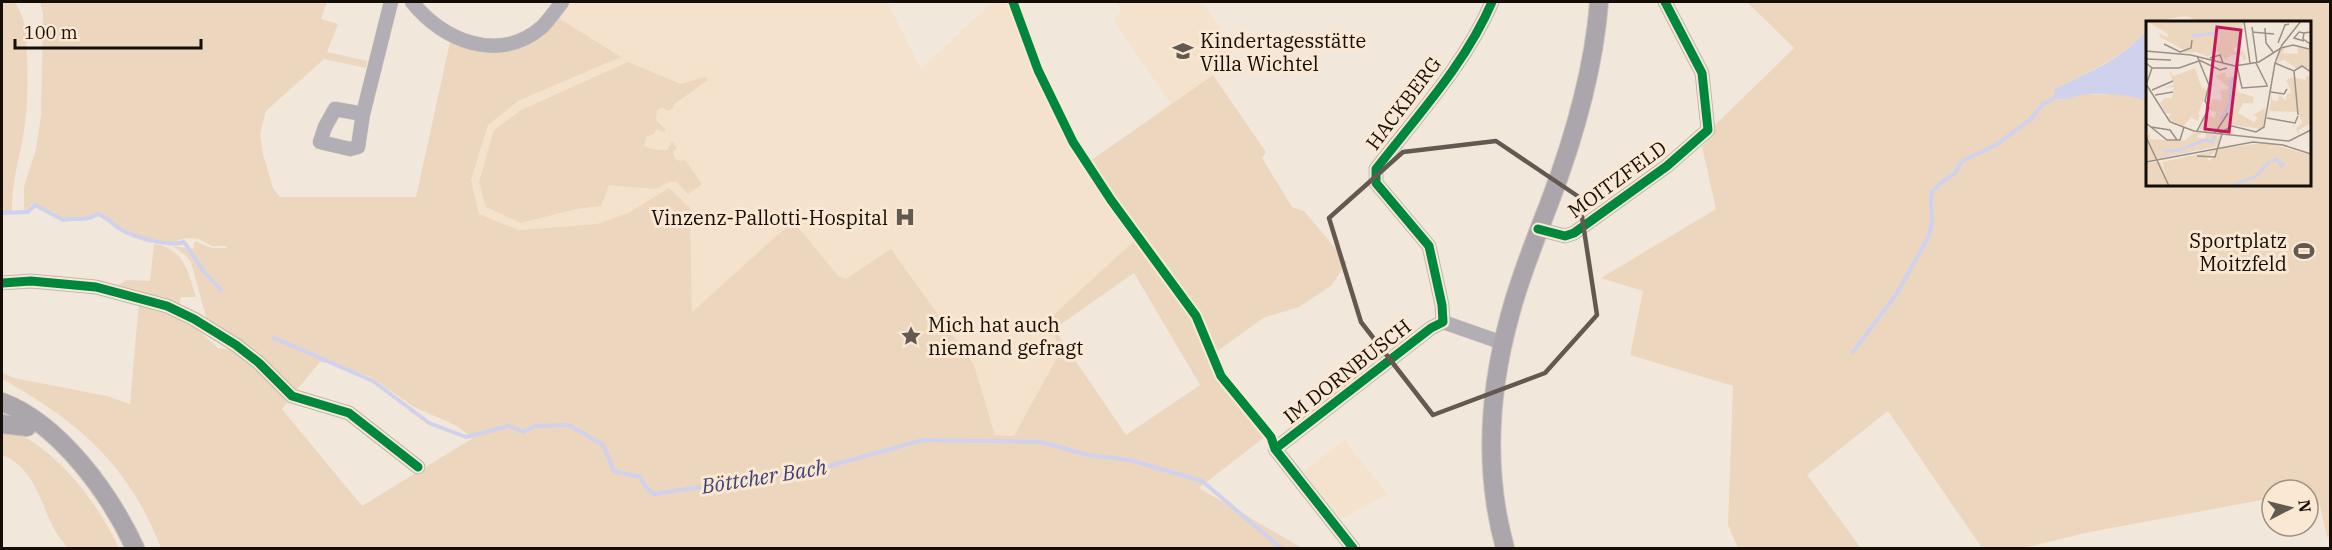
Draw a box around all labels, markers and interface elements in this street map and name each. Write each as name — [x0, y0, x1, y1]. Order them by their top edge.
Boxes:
scale bar — [15, 12, 201, 50]
text: 100 m — [24, 21, 78, 44]
inset map — [2146, 21, 2311, 186]
place label: Kindertagesstätte Villa Wichtel — [1200, 27, 1366, 77]
school or university icon: Kindertagesstätte Villa Wichtel — [1171, 39, 1195, 63]
street label: HACKBERG — [1359, 51, 1447, 155]
street label: MOITZFELD — [1562, 134, 1672, 224]
place label: Vinzenz-Pallotti-Hospital — [651, 204, 888, 231]
hospital icon: Vinzenz-Pallotti-Hospital — [893, 205, 917, 229]
place label: Sportplatz Moitzfeld — [2189, 227, 2287, 277]
sports icon: Sportplatz Moitzfeld — [2292, 239, 2316, 263]
place label: Mich hat auch niemand gefragt — [928, 311, 1083, 361]
street label: IM DORNBUSCH — [1278, 313, 1416, 429]
place icon: Mich hat auch niemand gefragt — [899, 324, 923, 348]
water label: Böttcher Bach — [698, 452, 829, 500]
north arrow — [2260, 478, 2320, 538]
text: N — [2294, 499, 2316, 514]

